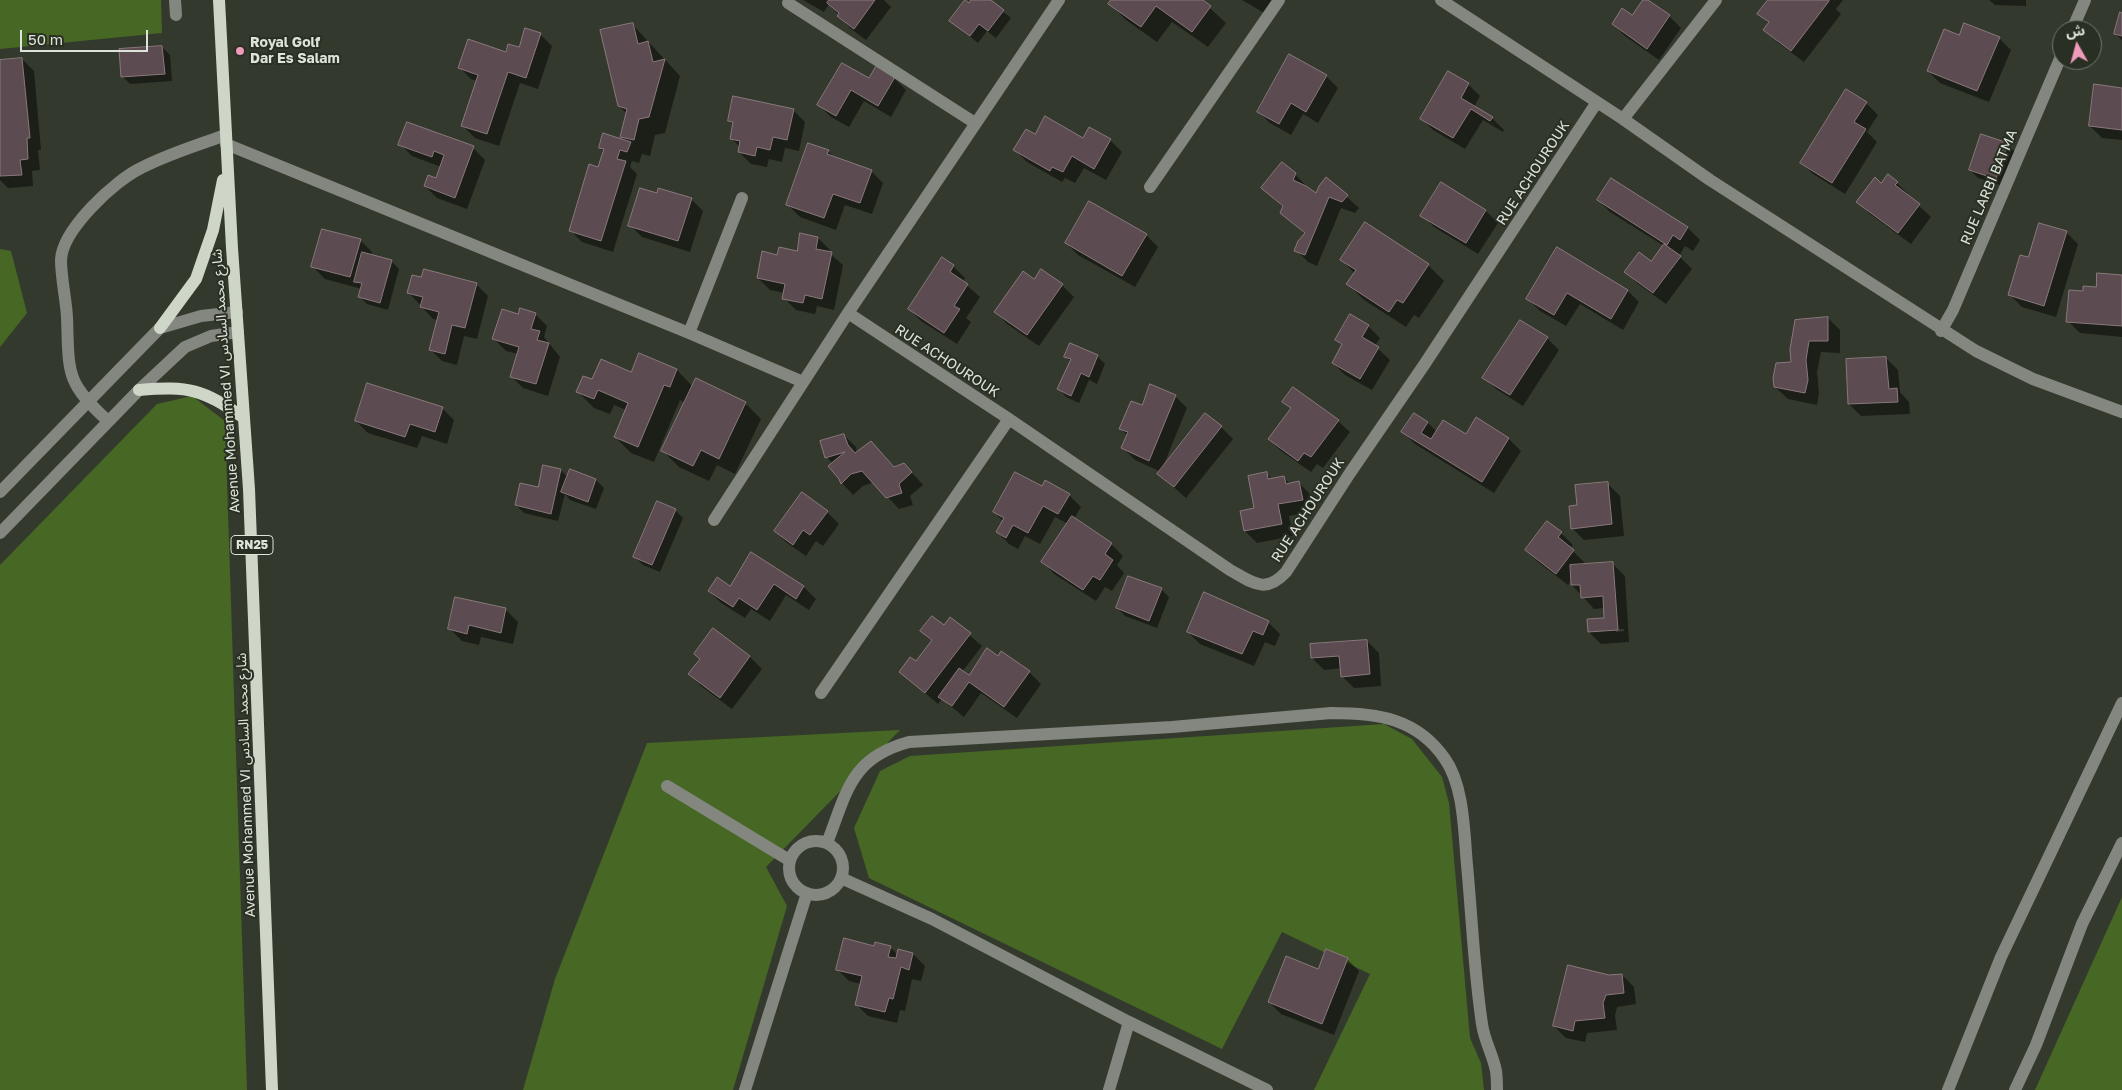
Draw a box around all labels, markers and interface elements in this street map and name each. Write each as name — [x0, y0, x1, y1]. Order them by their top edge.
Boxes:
scale bar — [22, 20, 150, 52]
north arrow — [2052, 20, 2102, 70]
text: ش — [2065, 21, 2086, 40]
text: 50 m — [28, 30, 63, 48]
place label: Royal Golf Dar Es Salam — [250, 35, 340, 68]
marker: Royal Golf Dar Es Salam — [234, 45, 246, 57]
street label: RUE ACHOUROUK — [1493, 118, 1573, 228]
street label: RUE LARBI BATMA — [1957, 127, 2021, 247]
street label: Avenue Mohammed VI شارع محمد السادس — [208, 248, 244, 514]
street label: RUE ACHOUROUK — [892, 321, 1002, 401]
street label: RUE ACHOUROUK — [1268, 455, 1348, 565]
road number: RN25 — [231, 536, 273, 554]
street label: Avenue Mohammed VI شارع محمد السادس — [233, 652, 259, 918]

